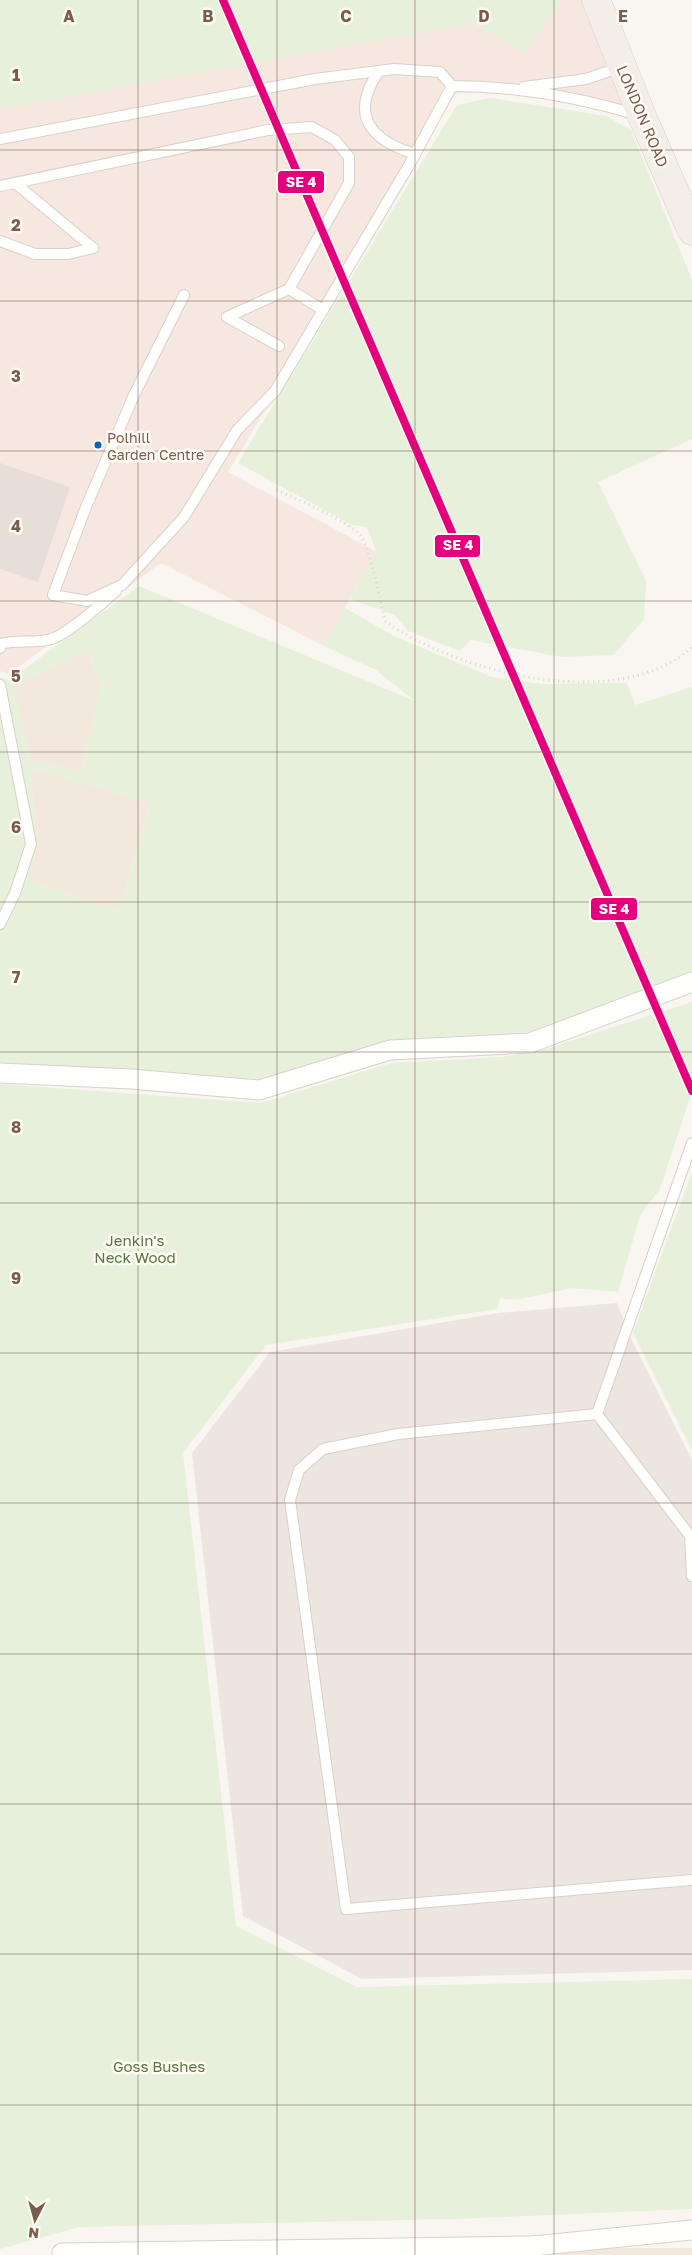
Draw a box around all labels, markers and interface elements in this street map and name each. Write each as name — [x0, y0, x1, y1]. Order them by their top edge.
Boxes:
text: A — [63, 6, 75, 26]
text: B — [202, 6, 214, 26]
text: C — [340, 6, 352, 26]
text: D — [478, 6, 490, 26]
text: E — [618, 6, 628, 26]
street label: LONDON ROAD — [613, 62, 673, 170]
text: 1 — [12, 65, 20, 85]
line badge: SE 4 — [277, 170, 325, 194]
text: SE 4 — [286, 173, 316, 190]
text: 2 — [11, 215, 21, 235]
text: 3 — [11, 366, 21, 386]
place label: Polhill Garden Centre — [107, 429, 204, 463]
marker: Polhill Garden Centre — [93, 440, 103, 450]
text: 4 — [11, 516, 21, 536]
line badge: SE 4 — [434, 534, 481, 558]
text: SE 4 — [443, 536, 473, 553]
text: 5 — [11, 666, 21, 686]
text: 6 — [11, 817, 21, 837]
line badge: SE 4 — [590, 897, 638, 921]
text: SE 4 — [599, 900, 629, 917]
text: 7 — [12, 967, 21, 987]
text: 8 — [11, 1117, 21, 1137]
park label: Jenkin's Neck Wood — [94, 1231, 176, 1266]
text: 9 — [11, 1268, 21, 1288]
park label: Goss Bushes — [113, 2057, 205, 2075]
north arrow — [10, 2195, 60, 2245]
text: N — [27, 2224, 40, 2242]

